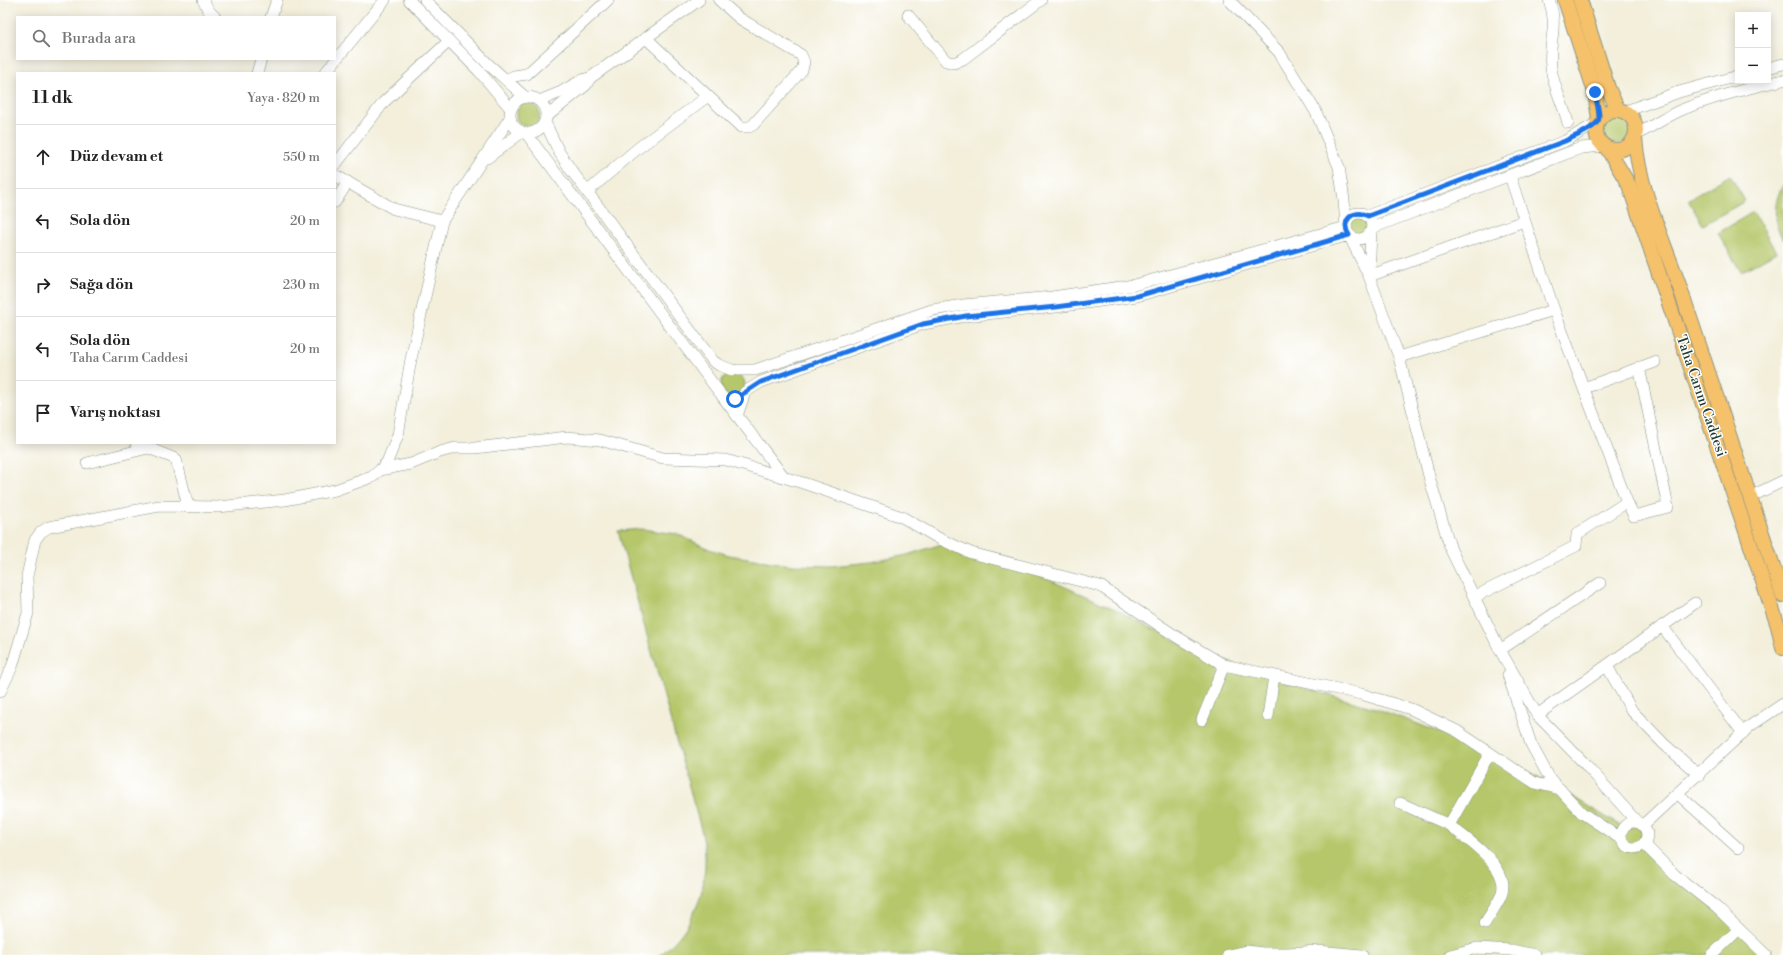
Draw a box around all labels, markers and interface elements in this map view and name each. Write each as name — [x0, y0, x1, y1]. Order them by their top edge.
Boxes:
map controls — [1735, 12, 1771, 84]
button: + — [1735, 12, 1771, 48]
search box — [16, 16, 336, 60]
icon: search — [30, 27, 52, 49]
text: Burada ara — [62, 29, 136, 48]
button: − — [1735, 48, 1771, 84]
route end — [1586, 83, 1604, 101]
text: 11 dk — [32, 87, 73, 109]
text: Yaya · 820 m — [247, 90, 320, 106]
icon: ahead — [32, 146, 54, 168]
text: Düz devam et — [70, 147, 163, 166]
text: 550 m — [283, 149, 320, 165]
icon: left — [32, 210, 54, 232]
text: Sola dön — [70, 211, 130, 230]
text: 20 m — [290, 213, 320, 229]
icon: right — [32, 274, 54, 296]
text: Sağa dön — [70, 275, 133, 294]
text: 230 m — [283, 277, 320, 293]
text: Sola dön — [70, 331, 130, 350]
street label: Taha Carım Caddesi — [1672, 333, 1730, 460]
icon: left — [32, 338, 54, 360]
text: 20 m — [290, 341, 320, 357]
text: Taha Carım Caddesi — [70, 350, 188, 366]
route start — [726, 390, 744, 408]
icon: arrive — [32, 402, 54, 424]
text: Varış noktası — [70, 403, 161, 422]

